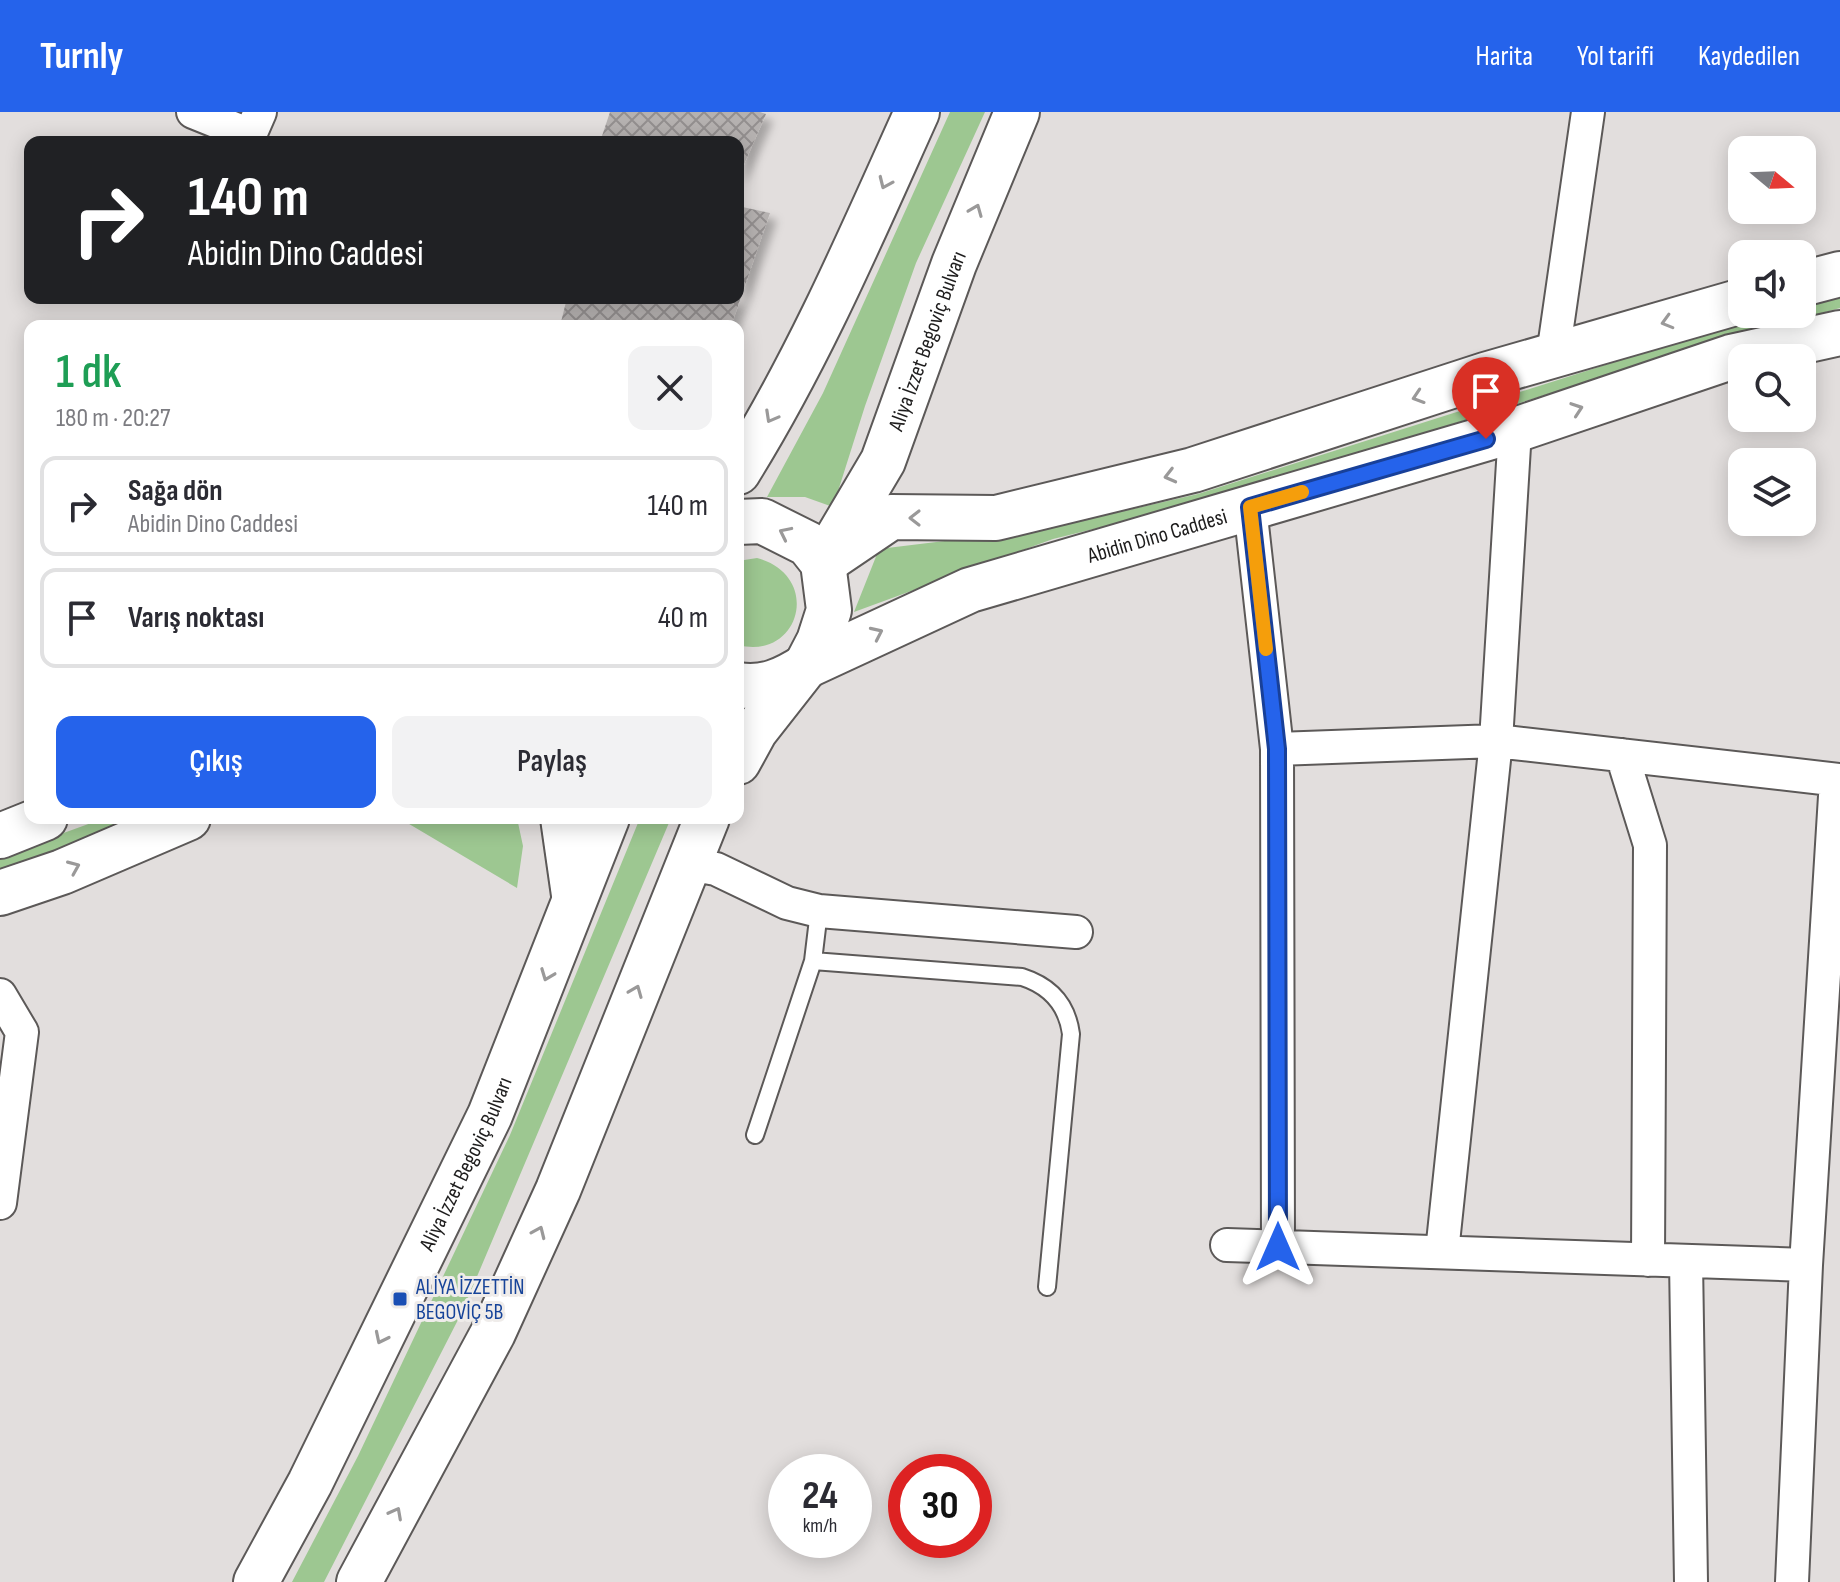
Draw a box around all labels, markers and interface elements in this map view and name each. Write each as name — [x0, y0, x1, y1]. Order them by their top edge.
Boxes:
text: Turnly — [40, 34, 123, 79]
text: Harita — [1476, 40, 1533, 73]
text: Yol tarifi — [1577, 40, 1654, 73]
text: Kaydedilen — [1698, 40, 1800, 73]
north arrow — [1728, 136, 1816, 224]
map controls — [1728, 136, 1816, 536]
text: 140 m — [188, 165, 309, 232]
icon: right — [56, 168, 160, 272]
one-way arrow — [878, 175, 894, 189]
one-way arrow — [966, 204, 983, 218]
text: Abidin Dino Caddesi — [188, 233, 424, 276]
button: sound — [1728, 240, 1816, 328]
street label: Aliya İzzet Begoviç Bulvarı — [883, 247, 973, 436]
one-way arrow — [1660, 313, 1674, 329]
text: 1 dk — [56, 344, 121, 401]
button: search — [1728, 344, 1816, 432]
button: close — [628, 346, 712, 430]
pin — [1452, 357, 1520, 439]
icon: arrive — [1464, 369, 1508, 413]
one-way arrow — [1412, 388, 1425, 404]
text: 180 m · 20:27 — [56, 403, 170, 434]
one-way arrow — [1569, 403, 1583, 419]
one-way arrow — [765, 408, 781, 423]
button: layers — [1728, 448, 1816, 536]
one-way arrow — [1164, 466, 1178, 483]
text: Sağa dön — [128, 473, 223, 509]
icon: right — [60, 484, 104, 528]
text: 140 m — [648, 488, 708, 524]
street label: Abidin Dino Caddesi — [1083, 503, 1230, 570]
text: Abidin Dino Caddesi — [128, 509, 298, 540]
one-way arrow — [908, 509, 921, 526]
one-way arrow — [779, 527, 794, 542]
icon: arrive — [60, 596, 104, 640]
text: Varış noktası — [128, 600, 264, 636]
text: 40 m — [658, 600, 708, 636]
one-way arrow — [868, 627, 883, 643]
button: Çıkış — [56, 716, 376, 808]
button: Paylaş — [392, 716, 712, 808]
one-way arrow — [66, 861, 80, 877]
one-way arrow — [540, 967, 557, 981]
one-way arrow — [627, 985, 643, 999]
street label: Aliya İzzet Begoviç Bulvarı — [413, 1073, 519, 1256]
position arrow — [1236, 1205, 1320, 1289]
one-way arrow — [529, 1226, 545, 1240]
place label: ALİYA İZZETTİN BEGOVİÇ 5B — [415, 1274, 525, 1326]
marker: ALİYA İZZETTİN BEGOVİÇ 5B — [391, 1290, 409, 1308]
one-way arrow — [375, 1330, 391, 1345]
speed limit sign: 30 — [888, 1454, 992, 1558]
text: 24 — [802, 1472, 838, 1520]
one-way arrow — [387, 1507, 402, 1522]
text: km/h — [803, 1514, 837, 1538]

